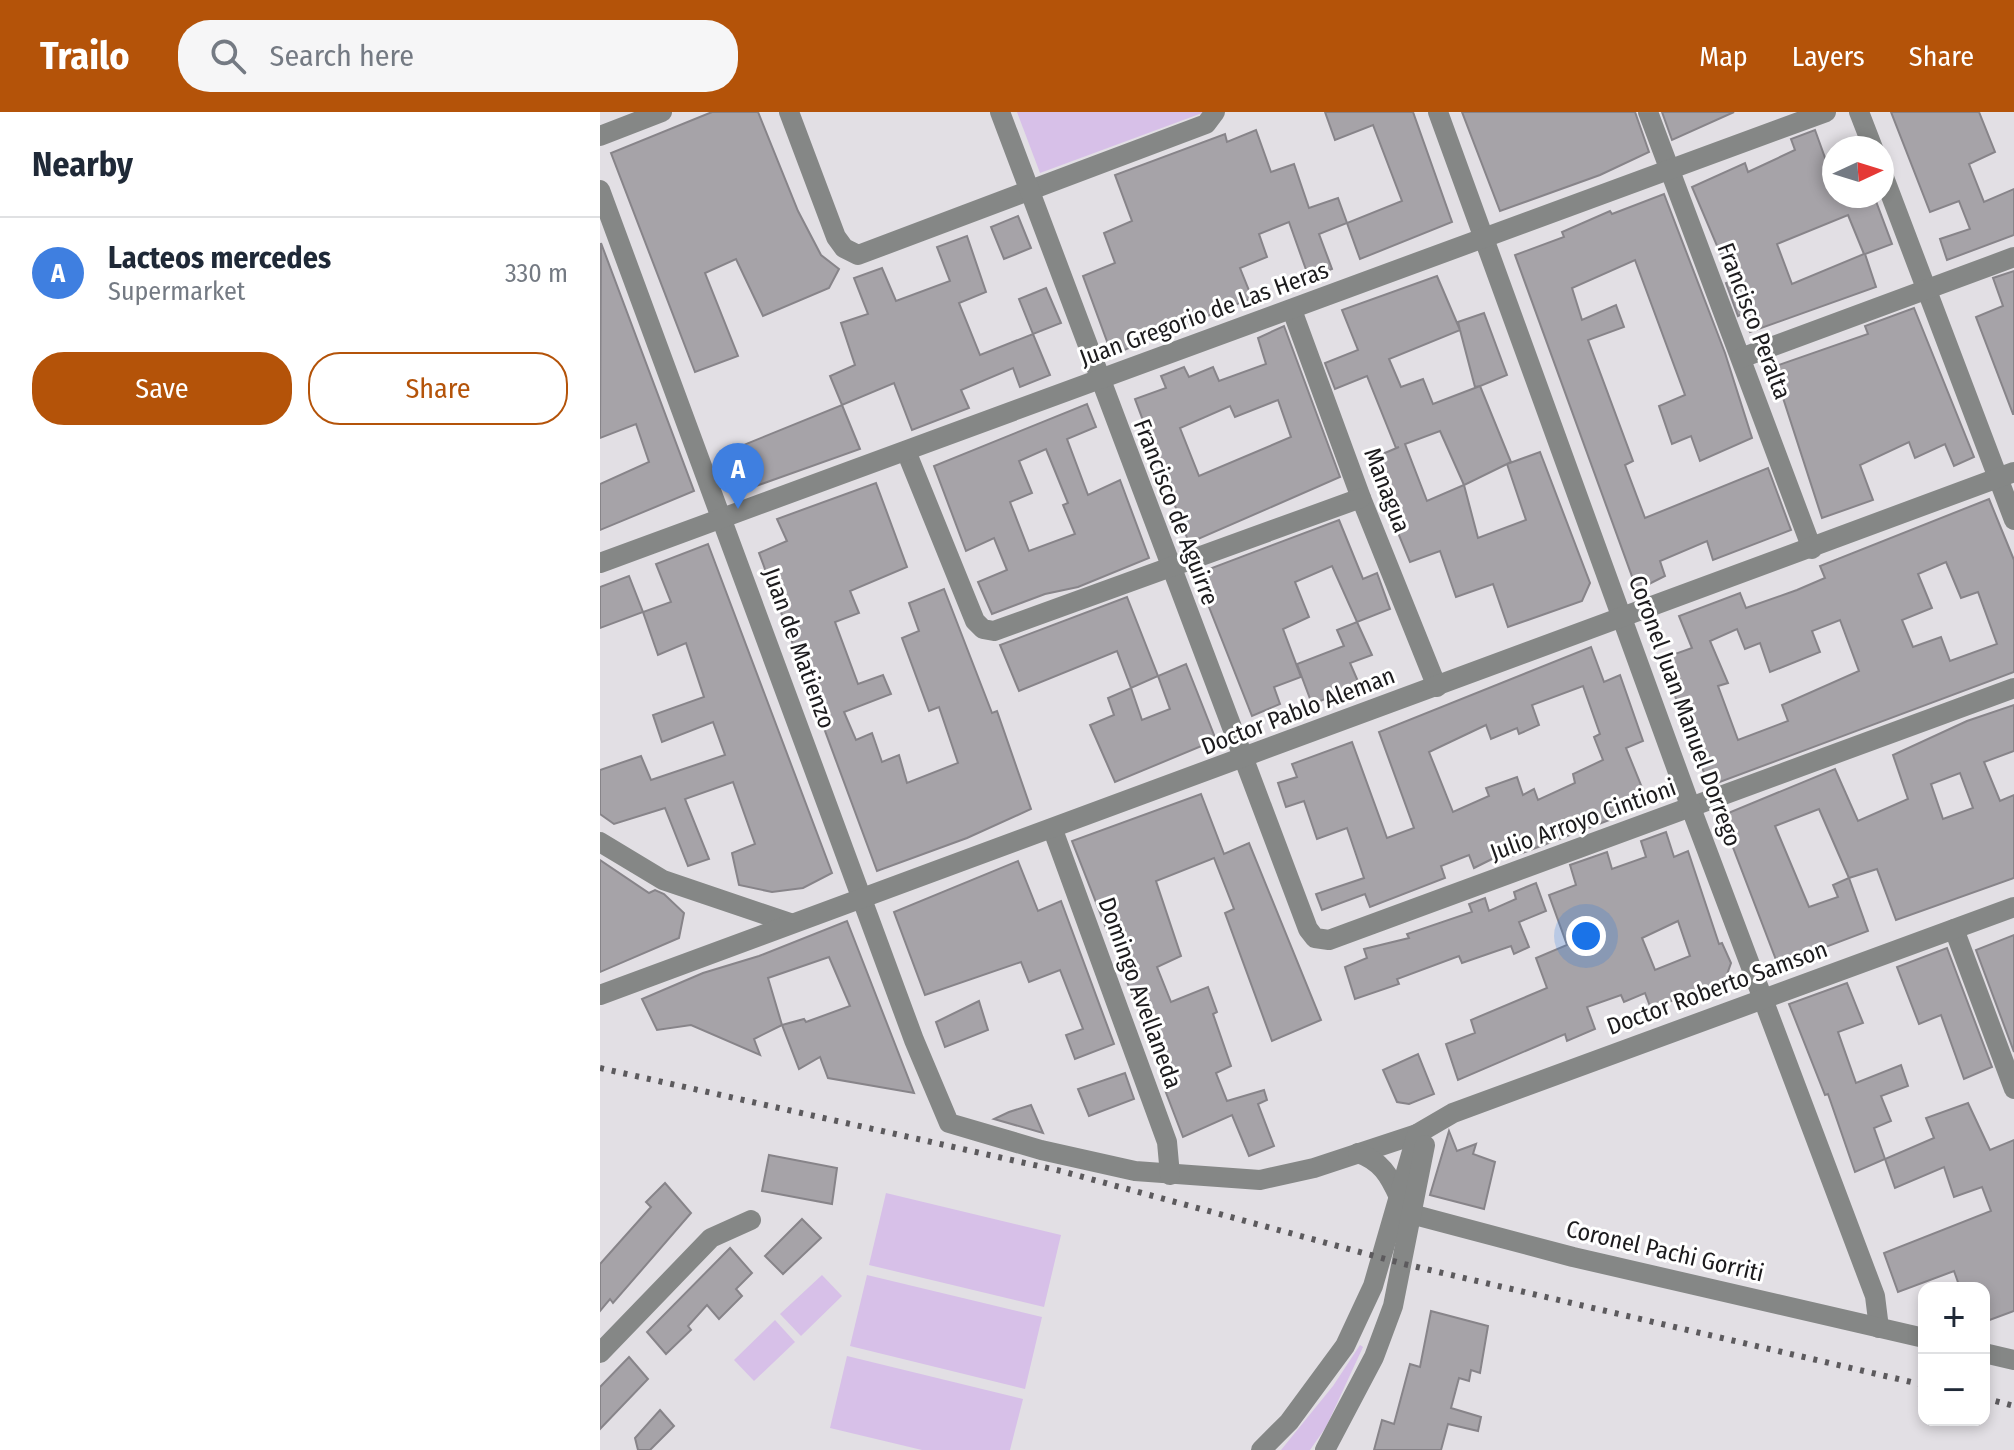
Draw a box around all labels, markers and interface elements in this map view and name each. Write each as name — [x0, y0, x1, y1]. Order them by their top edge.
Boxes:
search box — [178, 20, 738, 92]
text: Trailo — [40, 33, 130, 79]
icon: search — [206, 34, 250, 78]
text: Search here — [270, 38, 414, 74]
text: Map — [1699, 40, 1748, 73]
text: Layers — [1792, 40, 1865, 73]
text: Share — [1909, 40, 1974, 73]
north arrow — [1822, 136, 1894, 208]
text: Nearby — [32, 144, 133, 185]
street label: Francisco Peralta — [1711, 239, 1797, 403]
text: Lacteos mercedes — [108, 240, 331, 276]
street label: Juan Gregorio de Las Heras — [1076, 256, 1332, 372]
text: A — [51, 258, 65, 289]
text: 330 m — [505, 258, 568, 289]
text: Supermarket — [108, 276, 245, 307]
button: Save — [32, 352, 292, 425]
button: Share — [308, 352, 568, 425]
street label: Francisco de Aguirre — [1128, 415, 1224, 609]
pin: A — [712, 443, 764, 509]
street label: Managua — [1358, 444, 1416, 536]
street label: Juan de Matienzo — [757, 564, 841, 732]
street label: Coronel Juan Manuel Dorrego — [1623, 572, 1747, 850]
street label: Doctor Pablo Aleman — [1197, 661, 1399, 761]
street label: Julio Arroyo Cintioni — [1486, 773, 1680, 867]
street label: Domingo Avellaneda — [1092, 894, 1188, 1092]
your location — [1566, 916, 1606, 956]
street label: Doctor Roberto Samson — [1603, 935, 1831, 1041]
street label: Coronel Pachi Gorriti — [1563, 1215, 1767, 1287]
map controls — [1918, 1282, 1990, 1426]
button: + — [1918, 1282, 1990, 1354]
button: − — [1918, 1354, 1990, 1426]

